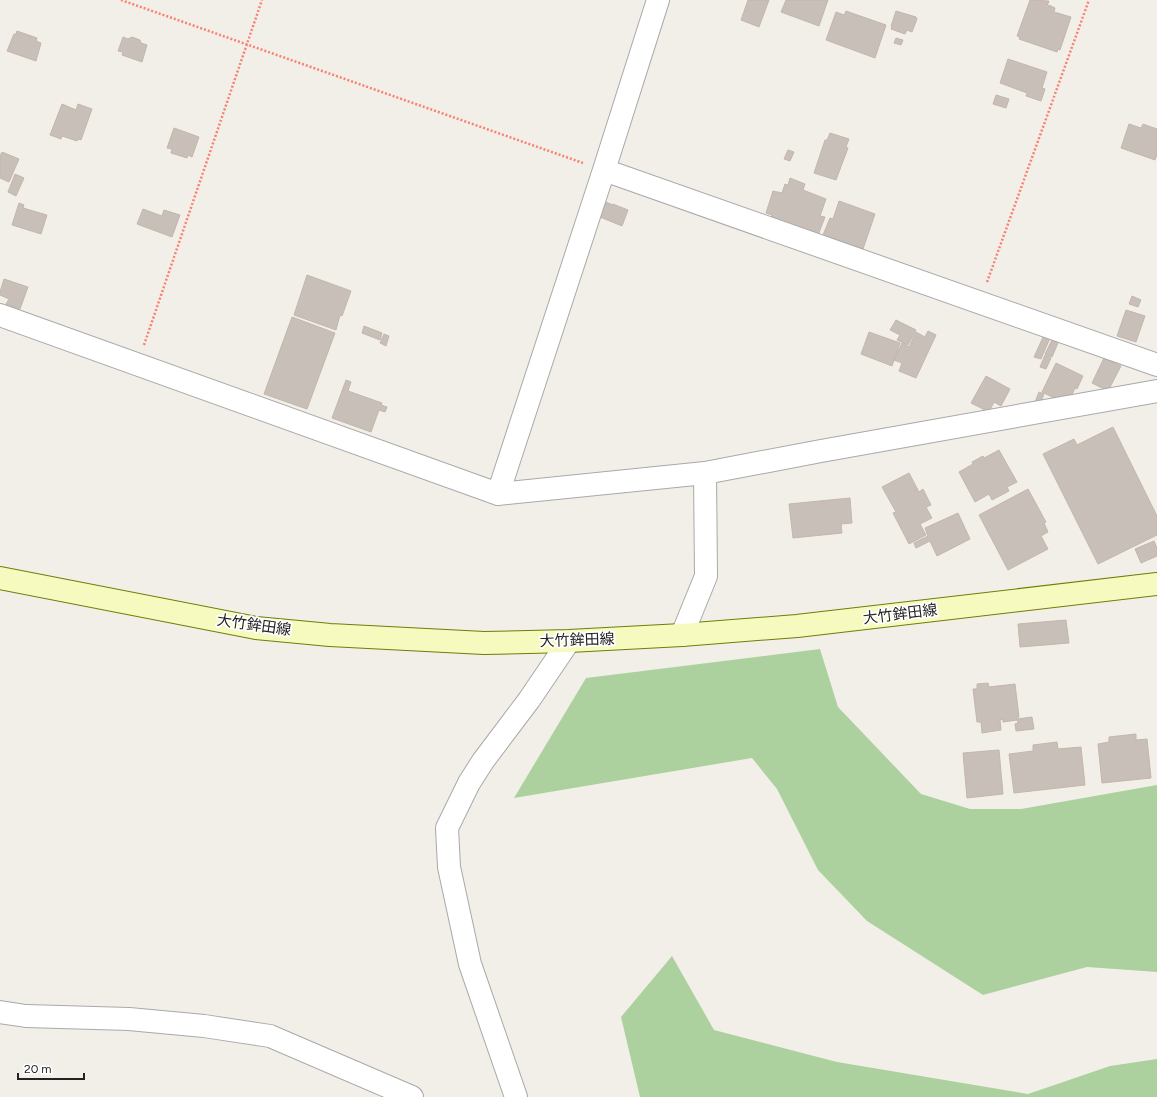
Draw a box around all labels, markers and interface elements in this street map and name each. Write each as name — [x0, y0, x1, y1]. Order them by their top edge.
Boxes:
street label: 大竹鉾田線 — [862, 600, 938, 628]
street label: 大竹鉾田線 — [216, 611, 292, 639]
street label: 大竹鉾田線 — [539, 630, 615, 650]
scale bar — [18, 1055, 84, 1081]
text: 20 m — [24, 1062, 52, 1076]

